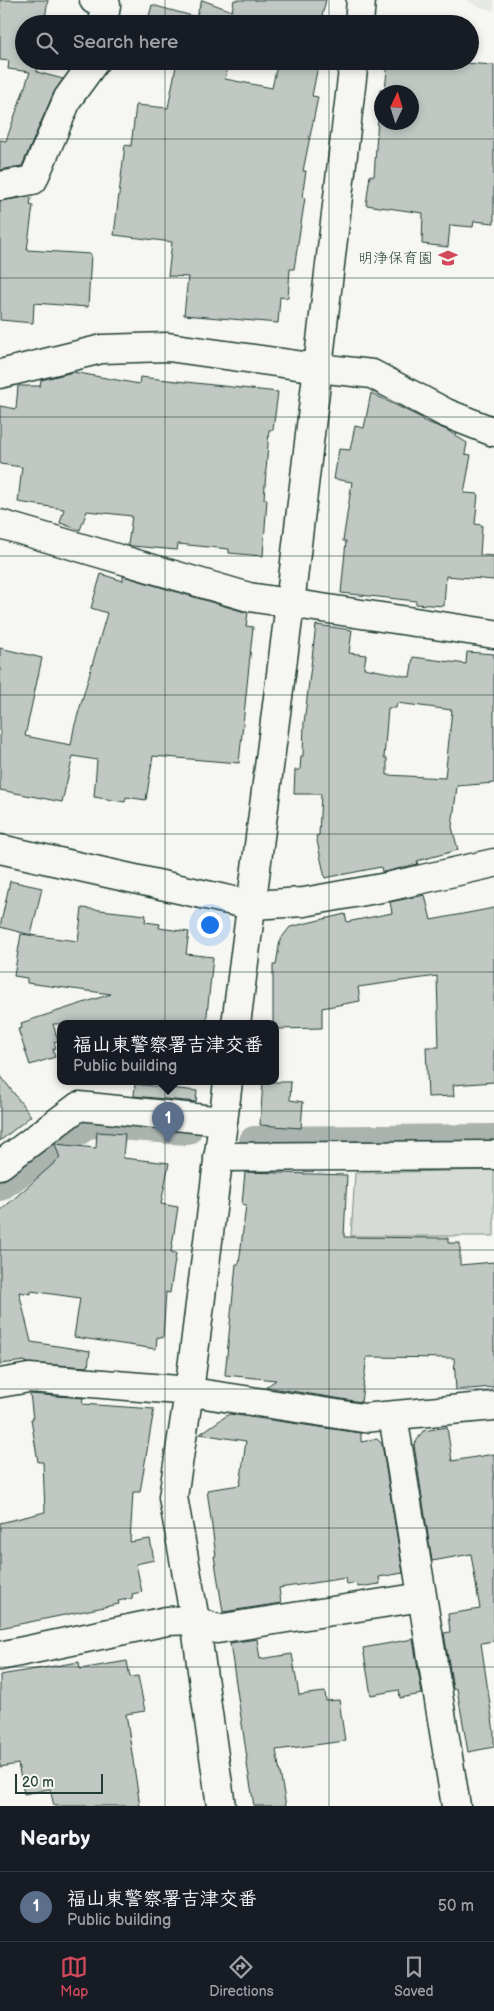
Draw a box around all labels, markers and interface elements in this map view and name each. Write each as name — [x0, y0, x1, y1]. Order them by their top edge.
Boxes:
search box — [15, 15, 479, 70]
icon: search — [33, 29, 61, 57]
text: Search here — [73, 31, 178, 54]
north arrow — [374, 85, 419, 130]
school or university icon: 明浄保育園 — [437, 247, 459, 269]
place label: 明浄保育園 — [358, 249, 433, 268]
your location — [197, 912, 223, 938]
popup — [57, 1020, 279, 1085]
text: 福山東警察署吉津交番 — [73, 1034, 263, 1057]
text: Public building — [73, 1057, 177, 1076]
pin: 1 — [152, 1102, 184, 1143]
scale bar — [15, 1771, 102, 1794]
text: 20 m — [22, 1774, 54, 1791]
text: Nearby — [20, 1826, 90, 1851]
text: 福山東警察署吉津交番 — [67, 1888, 257, 1911]
text: 1 — [33, 1897, 39, 1916]
text: 50 m — [438, 1897, 474, 1916]
text: Public building — [67, 1911, 171, 1930]
tab: Map — [60, 1953, 89, 2000]
tab: Directions — [209, 1953, 274, 2000]
tab: Saved — [394, 1953, 434, 2000]

